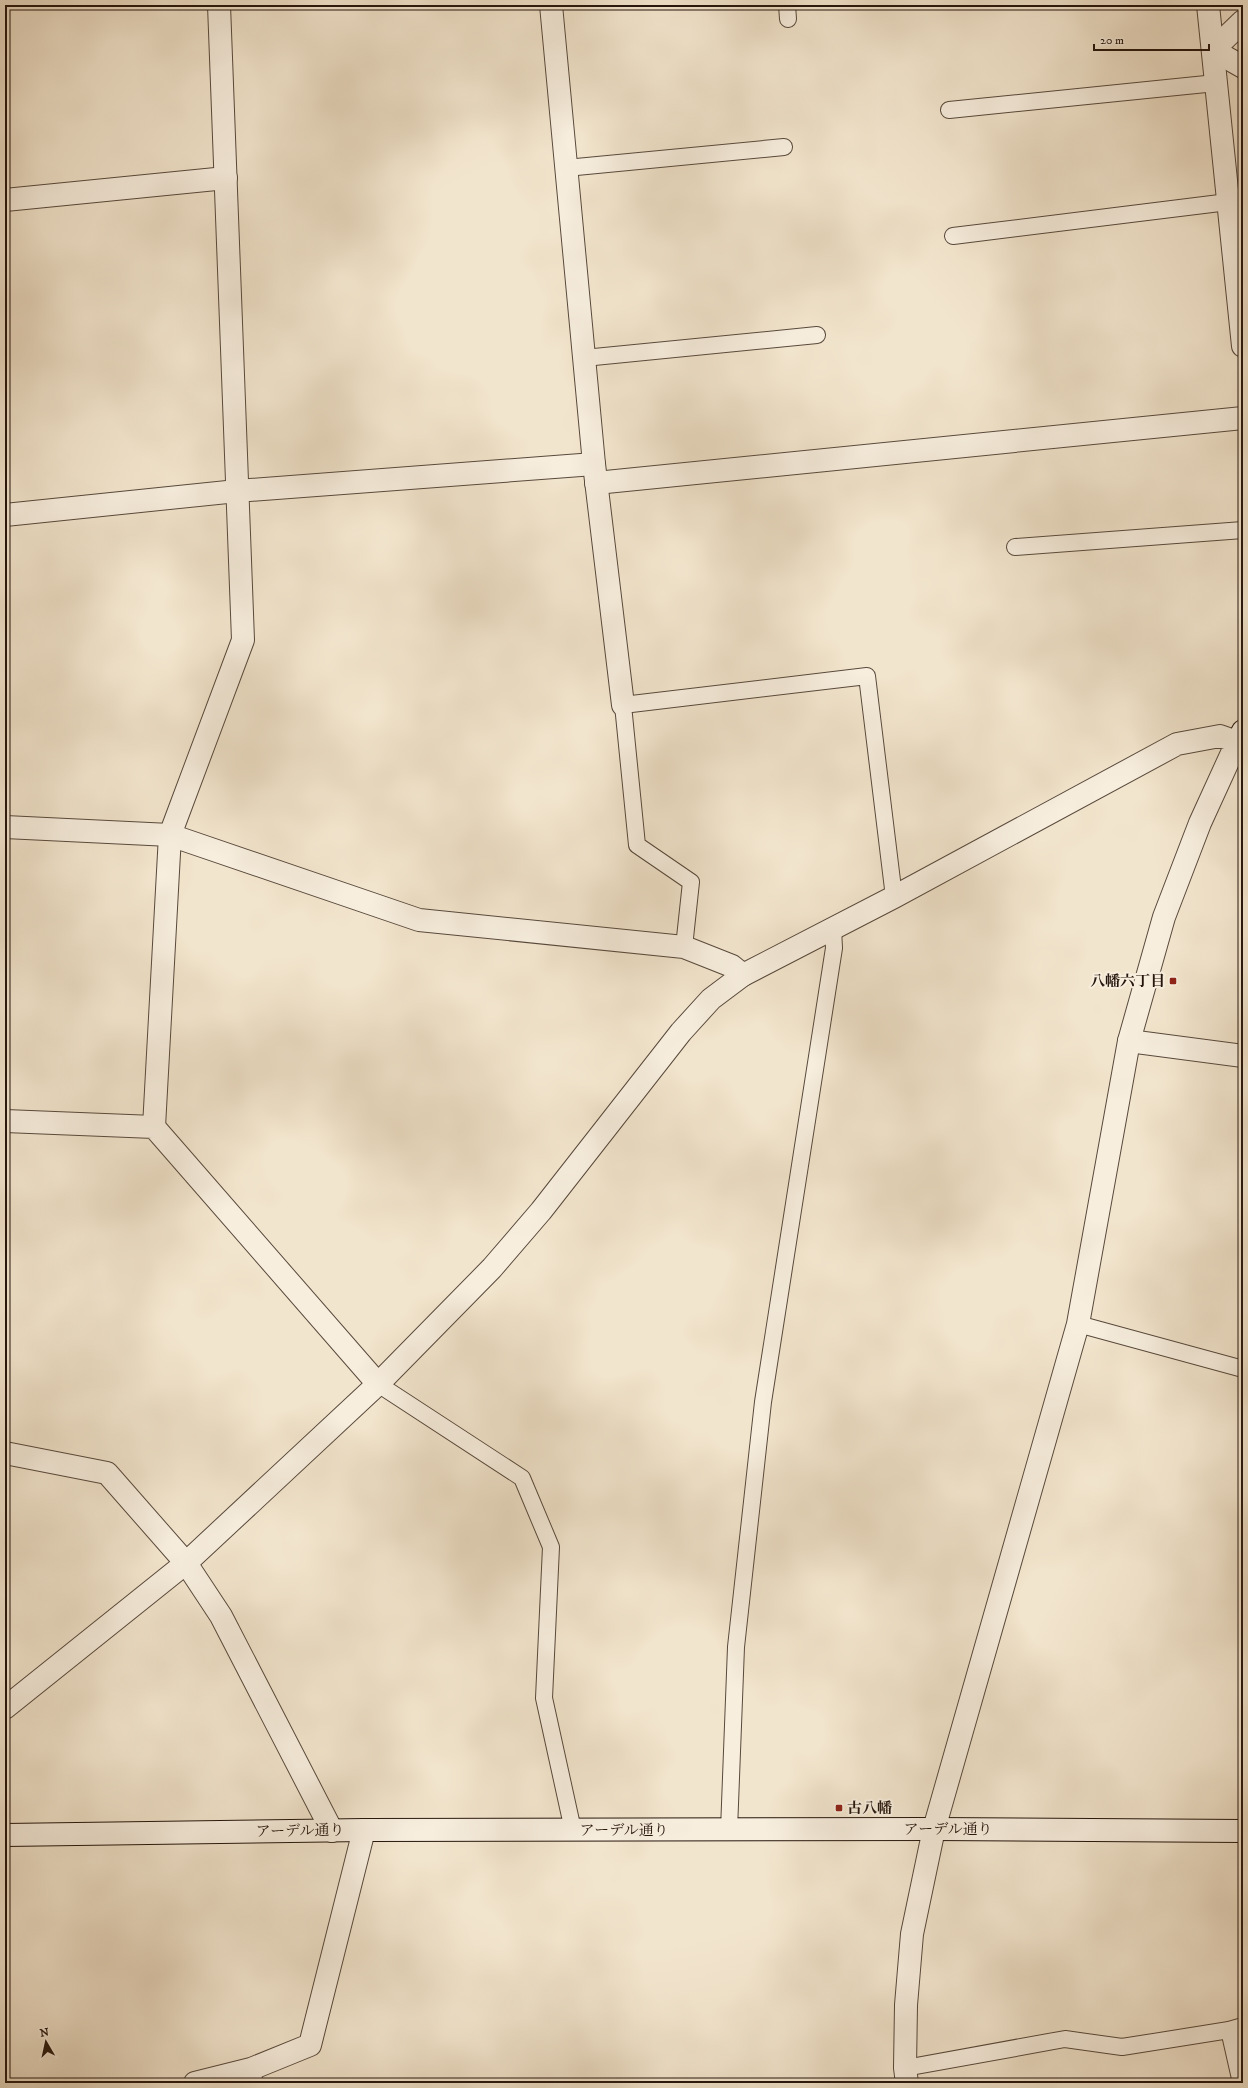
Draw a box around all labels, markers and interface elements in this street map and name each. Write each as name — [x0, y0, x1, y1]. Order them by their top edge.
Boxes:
scale bar — [1094, 26, 1209, 52]
text: 20 m — [1100, 33, 1124, 48]
place label: 八幡六丁目 — [1090, 972, 1165, 991]
marker: 八幡六丁目 — [1168, 976, 1178, 986]
place label: 古八幡 — [847, 1799, 892, 1818]
marker: 古八幡 — [834, 1803, 844, 1813]
street label: アーデル通り — [904, 1820, 992, 1839]
street label: アーデル通り — [255, 1821, 345, 1841]
street label: アーデル通り — [580, 1821, 668, 1840]
north arrow — [26, 2022, 66, 2062]
text: N — [39, 2025, 50, 2041]

